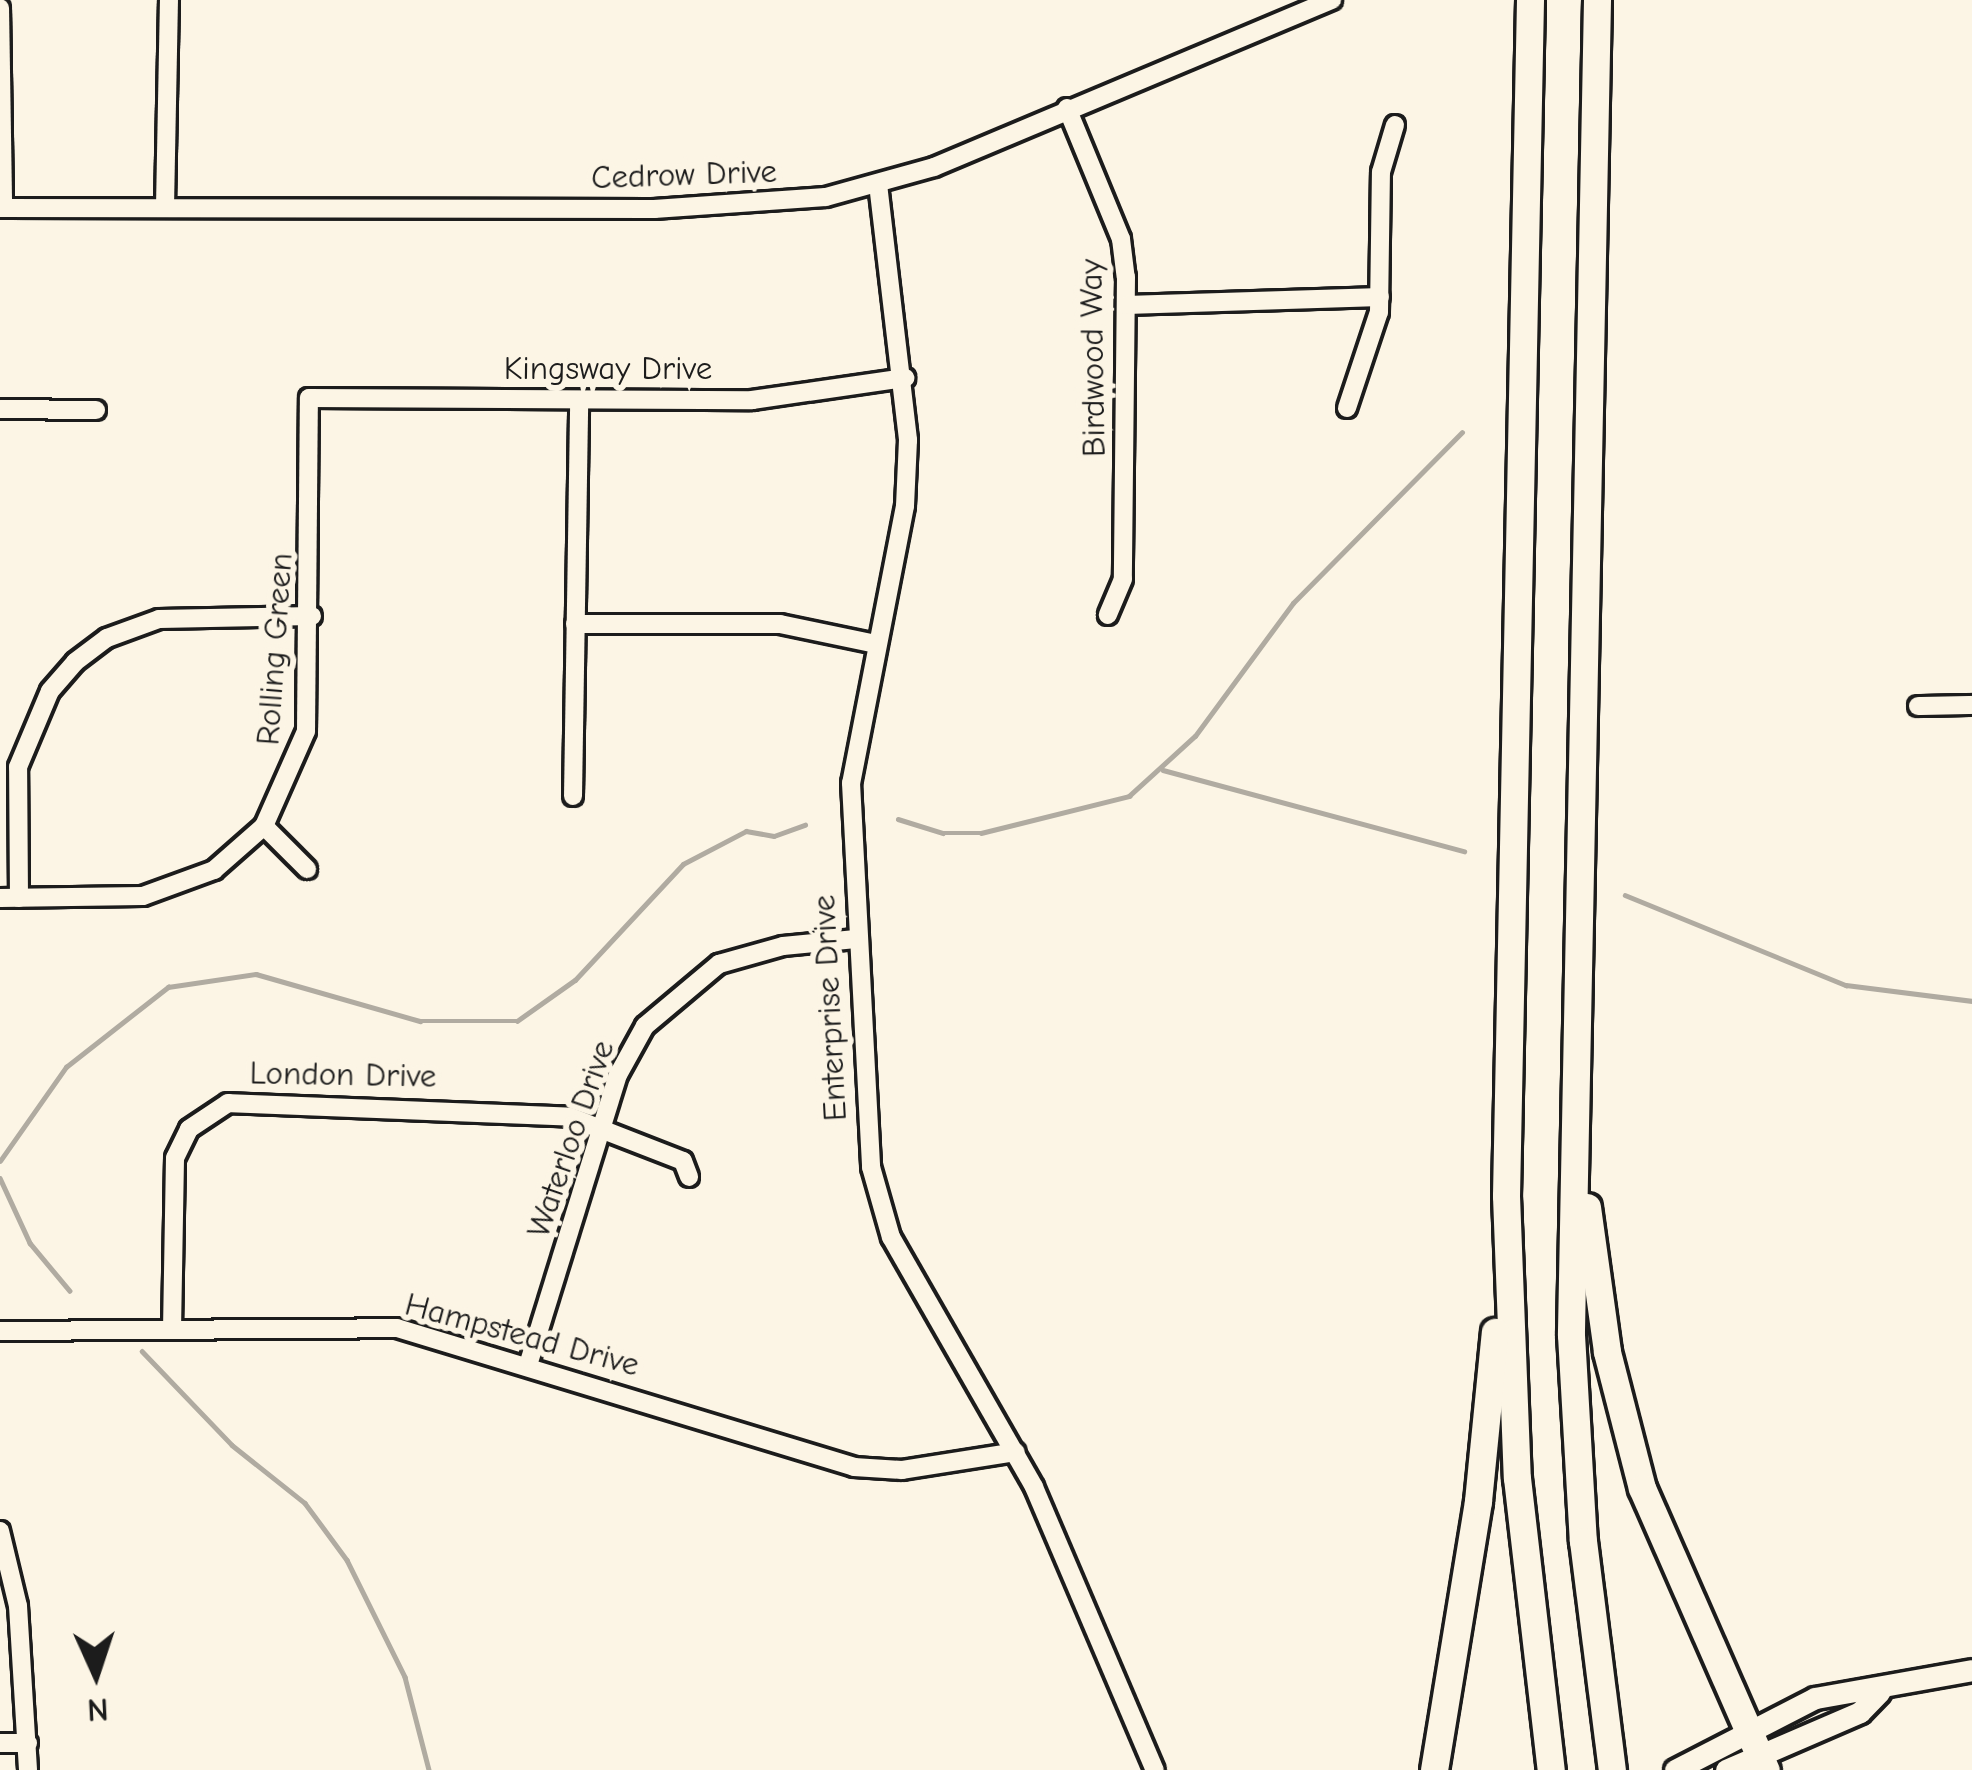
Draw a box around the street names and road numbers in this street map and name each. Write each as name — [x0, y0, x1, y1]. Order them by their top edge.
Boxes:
street label: Cedrow Drive — [590, 152, 778, 198]
street label: Birdwood Way — [1071, 259, 1115, 457]
street label: Kingsway Drive — [504, 349, 712, 389]
street label: Rolling Green — [249, 551, 301, 747]
street label: Enterprise Drive — [804, 894, 856, 1122]
street label: Waterloo Drive — [519, 1035, 623, 1243]
street label: London Drive — [249, 1054, 437, 1096]
street label: Hampstead Drive — [401, 1285, 643, 1385]

